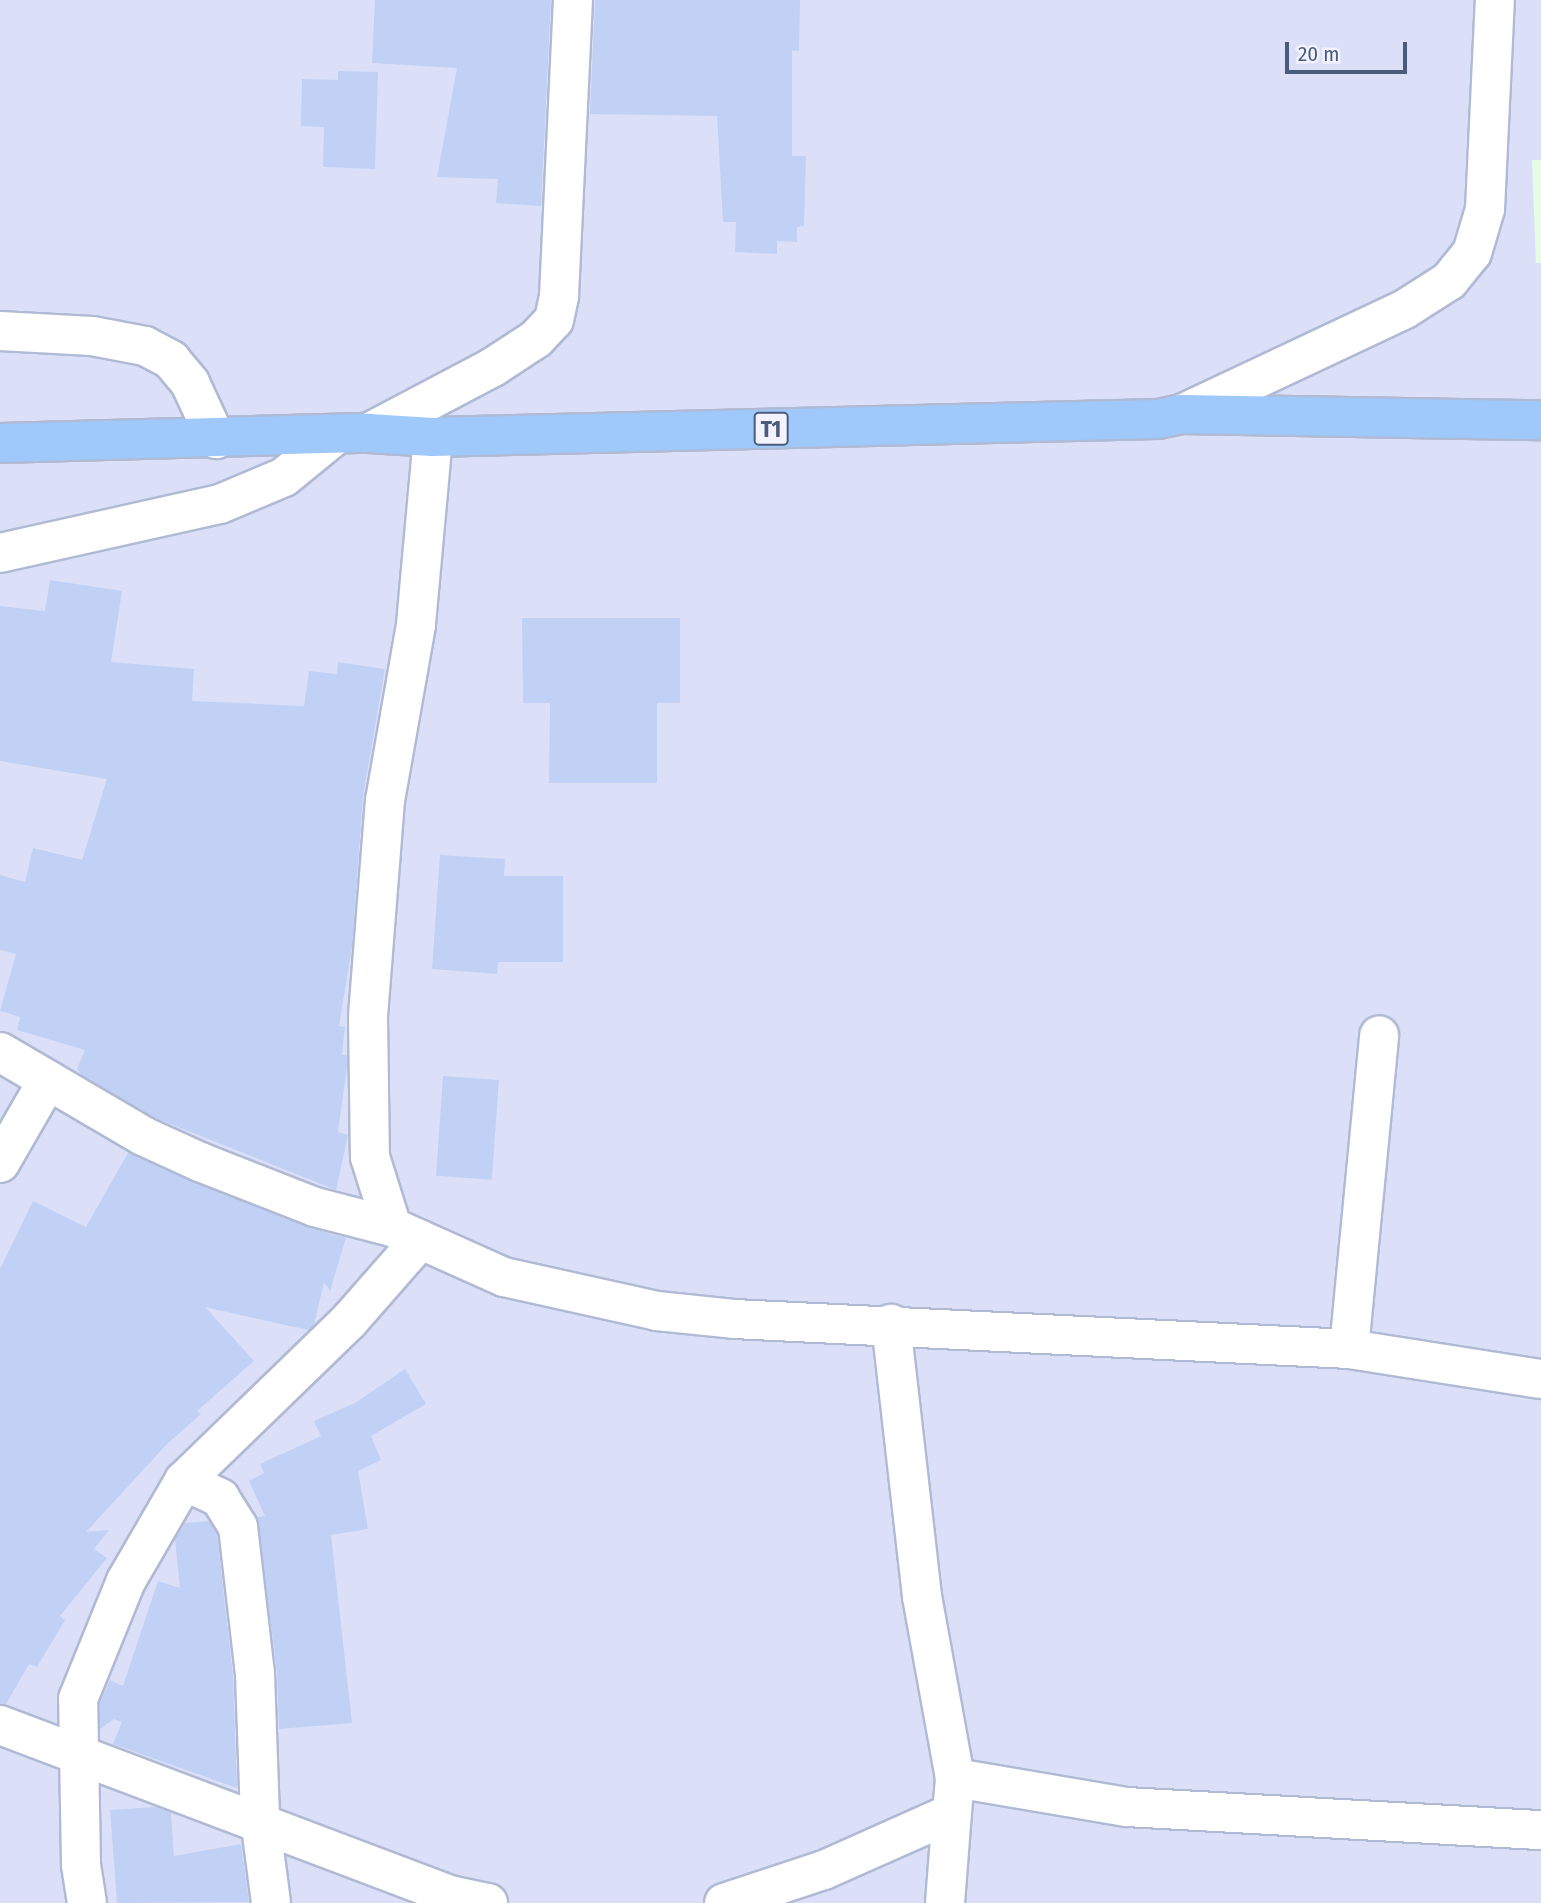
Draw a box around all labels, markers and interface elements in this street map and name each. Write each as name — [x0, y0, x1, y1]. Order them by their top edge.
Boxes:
scale bar — [1289, 28, 1412, 72]
text: 20 m — [1298, 41, 1339, 67]
road number: T1 — [754, 410, 788, 448]

